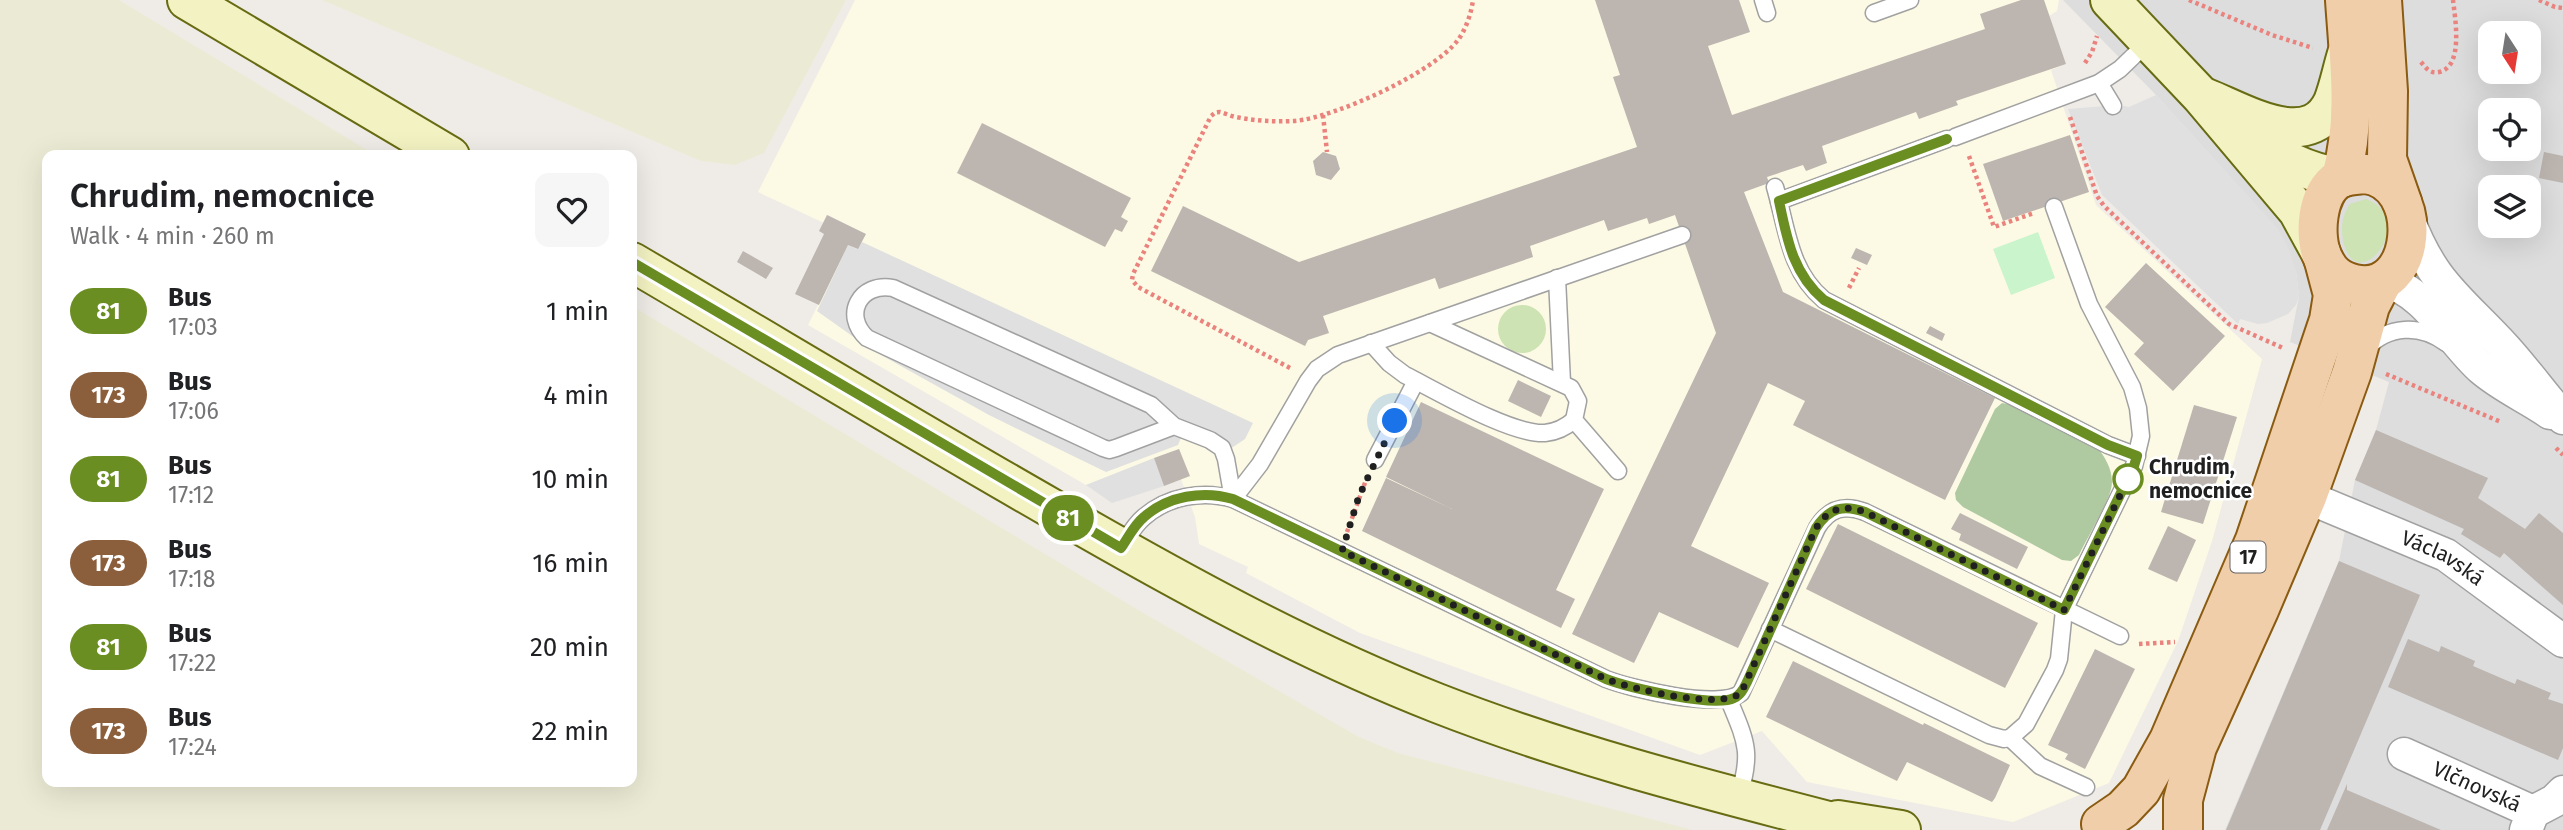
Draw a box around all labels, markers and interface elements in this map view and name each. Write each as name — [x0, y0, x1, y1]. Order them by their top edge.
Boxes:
north arrow — [2478, 21, 2541, 84]
map controls — [2478, 21, 2541, 238]
button: locate — [2478, 98, 2541, 161]
button: heart — [535, 173, 609, 247]
button: layers — [2478, 175, 2541, 238]
text: Chrudim, nemocnice — [70, 176, 375, 216]
text: Walk · 4 min · 260 m — [70, 222, 275, 250]
text: Bus — [168, 282, 211, 313]
text: 1 min — [546, 296, 609, 327]
text: 81 — [96, 297, 121, 325]
text: 17:03 — [168, 313, 218, 341]
text: Bus — [168, 366, 211, 397]
text: 4 min — [543, 380, 609, 411]
text: 173 — [91, 381, 126, 409]
text: 17:06 — [168, 397, 219, 425]
your location — [1377, 403, 1412, 438]
text: Bus — [168, 450, 211, 481]
place label: Chrudim, nemocnice — [2149, 454, 2252, 504]
text: 10 min — [531, 464, 609, 495]
marker: Chrudim, nemocnice — [2113, 464, 2143, 494]
text: 81 — [96, 465, 121, 493]
text: 17:12 — [168, 481, 214, 509]
line badge: 81 — [1036, 495, 1100, 541]
text: 81 — [1056, 504, 1080, 532]
street label: Václavská — [2397, 525, 2489, 592]
text: Bus — [168, 534, 211, 565]
road number: 17 — [2230, 542, 2266, 572]
text: 16 min — [532, 548, 609, 579]
text: 173 — [91, 549, 126, 577]
text: 17:18 — [168, 565, 215, 593]
text: Bus — [168, 618, 211, 649]
text: 20 min — [530, 632, 609, 663]
text: 81 — [96, 633, 121, 661]
text: 17:22 — [168, 649, 216, 677]
text: Bus — [168, 702, 211, 733]
text: 22 min — [532, 716, 609, 747]
text: 173 — [91, 717, 126, 745]
text: 17:24 — [168, 733, 217, 761]
street label: Vlčnovská — [2429, 756, 2525, 818]

